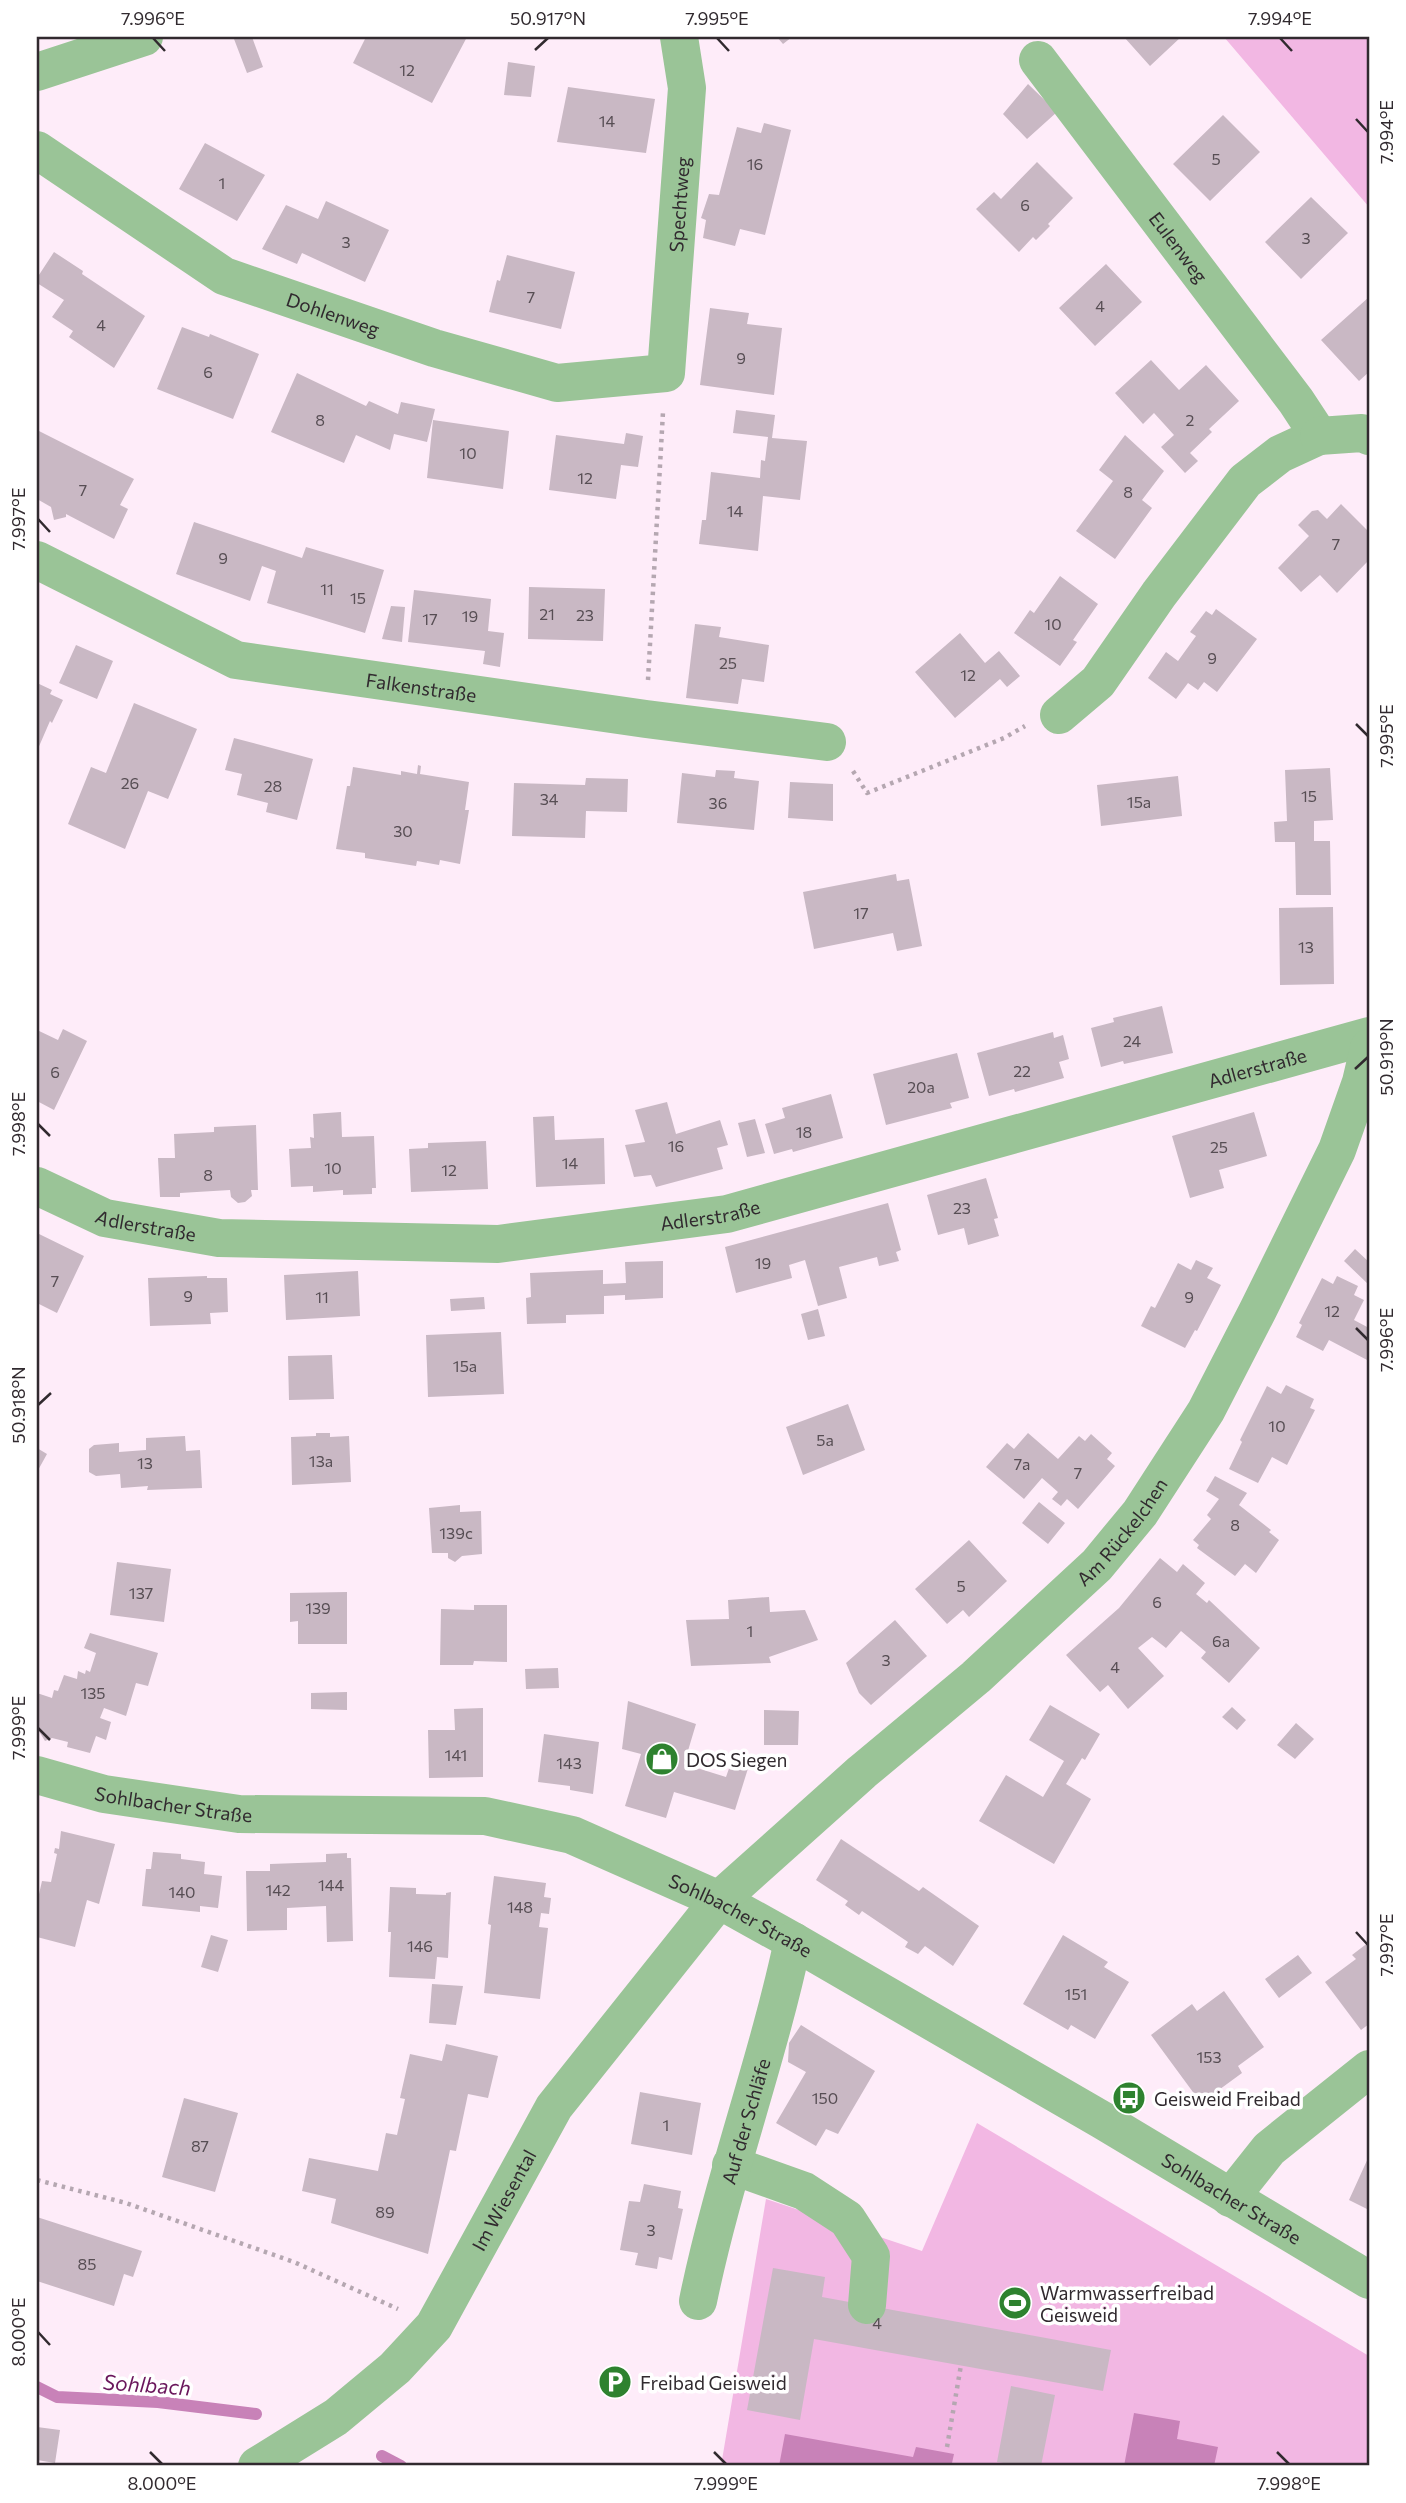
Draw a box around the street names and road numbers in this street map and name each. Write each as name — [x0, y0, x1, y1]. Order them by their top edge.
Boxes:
street label: Spechtweg — [663, 156, 693, 253]
street label: Eulenweg — [1145, 207, 1213, 287]
street label: Dohlenweg — [284, 287, 383, 340]
street label: Falkenstraße — [365, 667, 478, 706]
street label: Adlerstraße — [1205, 1042, 1309, 1092]
street label: Adlerstraße — [659, 1194, 762, 1234]
street label: Adlerstraße — [92, 1204, 198, 1245]
street label: Am Rückelchen — [1071, 1473, 1171, 1590]
street label: Sohlbacher Straße — [92, 1780, 252, 1826]
street label: Sohlbacher Straße — [666, 1868, 817, 1961]
street label: Auf der Schläfe — [716, 2055, 774, 2187]
street label: Im Wiesental — [466, 2145, 540, 2254]
street label: Sohlbacher Straße — [1158, 2147, 1306, 2248]

